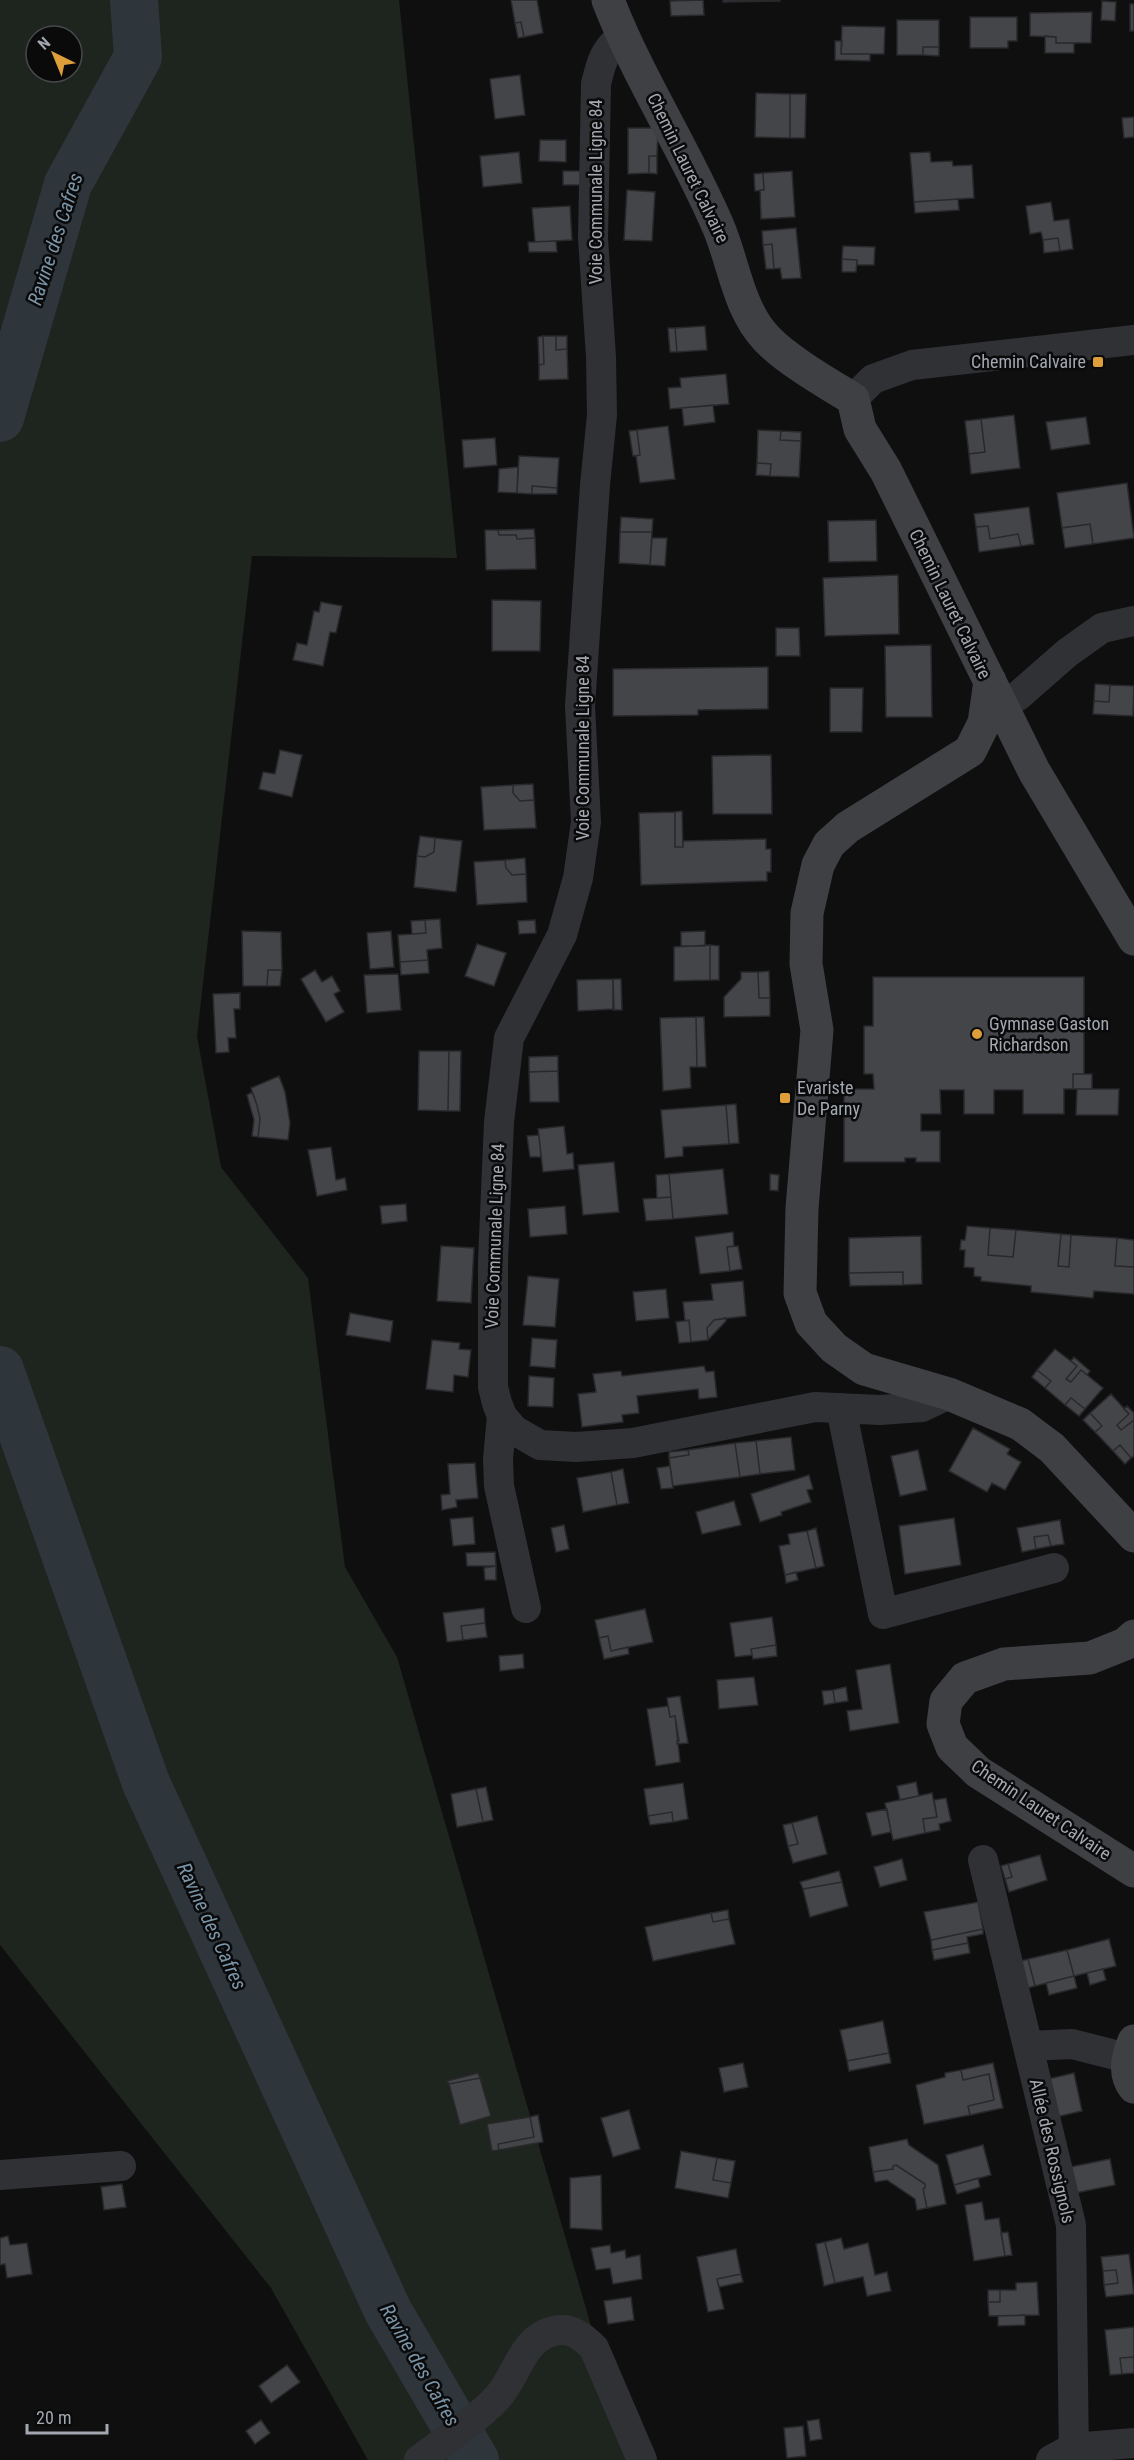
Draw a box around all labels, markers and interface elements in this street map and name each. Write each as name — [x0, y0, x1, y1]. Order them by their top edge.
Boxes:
north arrow — [24, 24, 84, 84]
text: N — [34, 33, 54, 54]
street label: Chemin Lauret Calvaire — [643, 89, 734, 246]
street label: Voie Communale Ligne 84 — [585, 99, 606, 285]
water label: Ravine des Cafres — [22, 170, 88, 308]
place label: Chemin Calvaire — [971, 351, 1086, 372]
marker: Chemin Calvaire — [1091, 355, 1105, 369]
street label: Chemin Lauret Calvaire — [905, 525, 996, 682]
street label: Voie Communale Ligne 84 — [572, 655, 593, 841]
place label: Gymnase Gaston Richardson — [989, 1013, 1109, 1055]
marker: Gymnase Gaston Richardson — [970, 1027, 984, 1041]
place label: Evariste De Parny — [797, 1077, 861, 1119]
marker: Evariste De Parny — [778, 1091, 792, 1105]
street label: Voie Communale Ligne 84 — [481, 1143, 508, 1329]
street label: Chemin Lauret Calvaire — [967, 1755, 1115, 1864]
water label: Ravine des Cafres — [172, 1859, 252, 1993]
street label: Allée des Rossignols — [1026, 2077, 1079, 2225]
water label: Ravine des Cafres — [375, 2299, 465, 2431]
scale bar — [27, 2397, 106, 2435]
text: 20 m — [36, 2407, 71, 2428]

